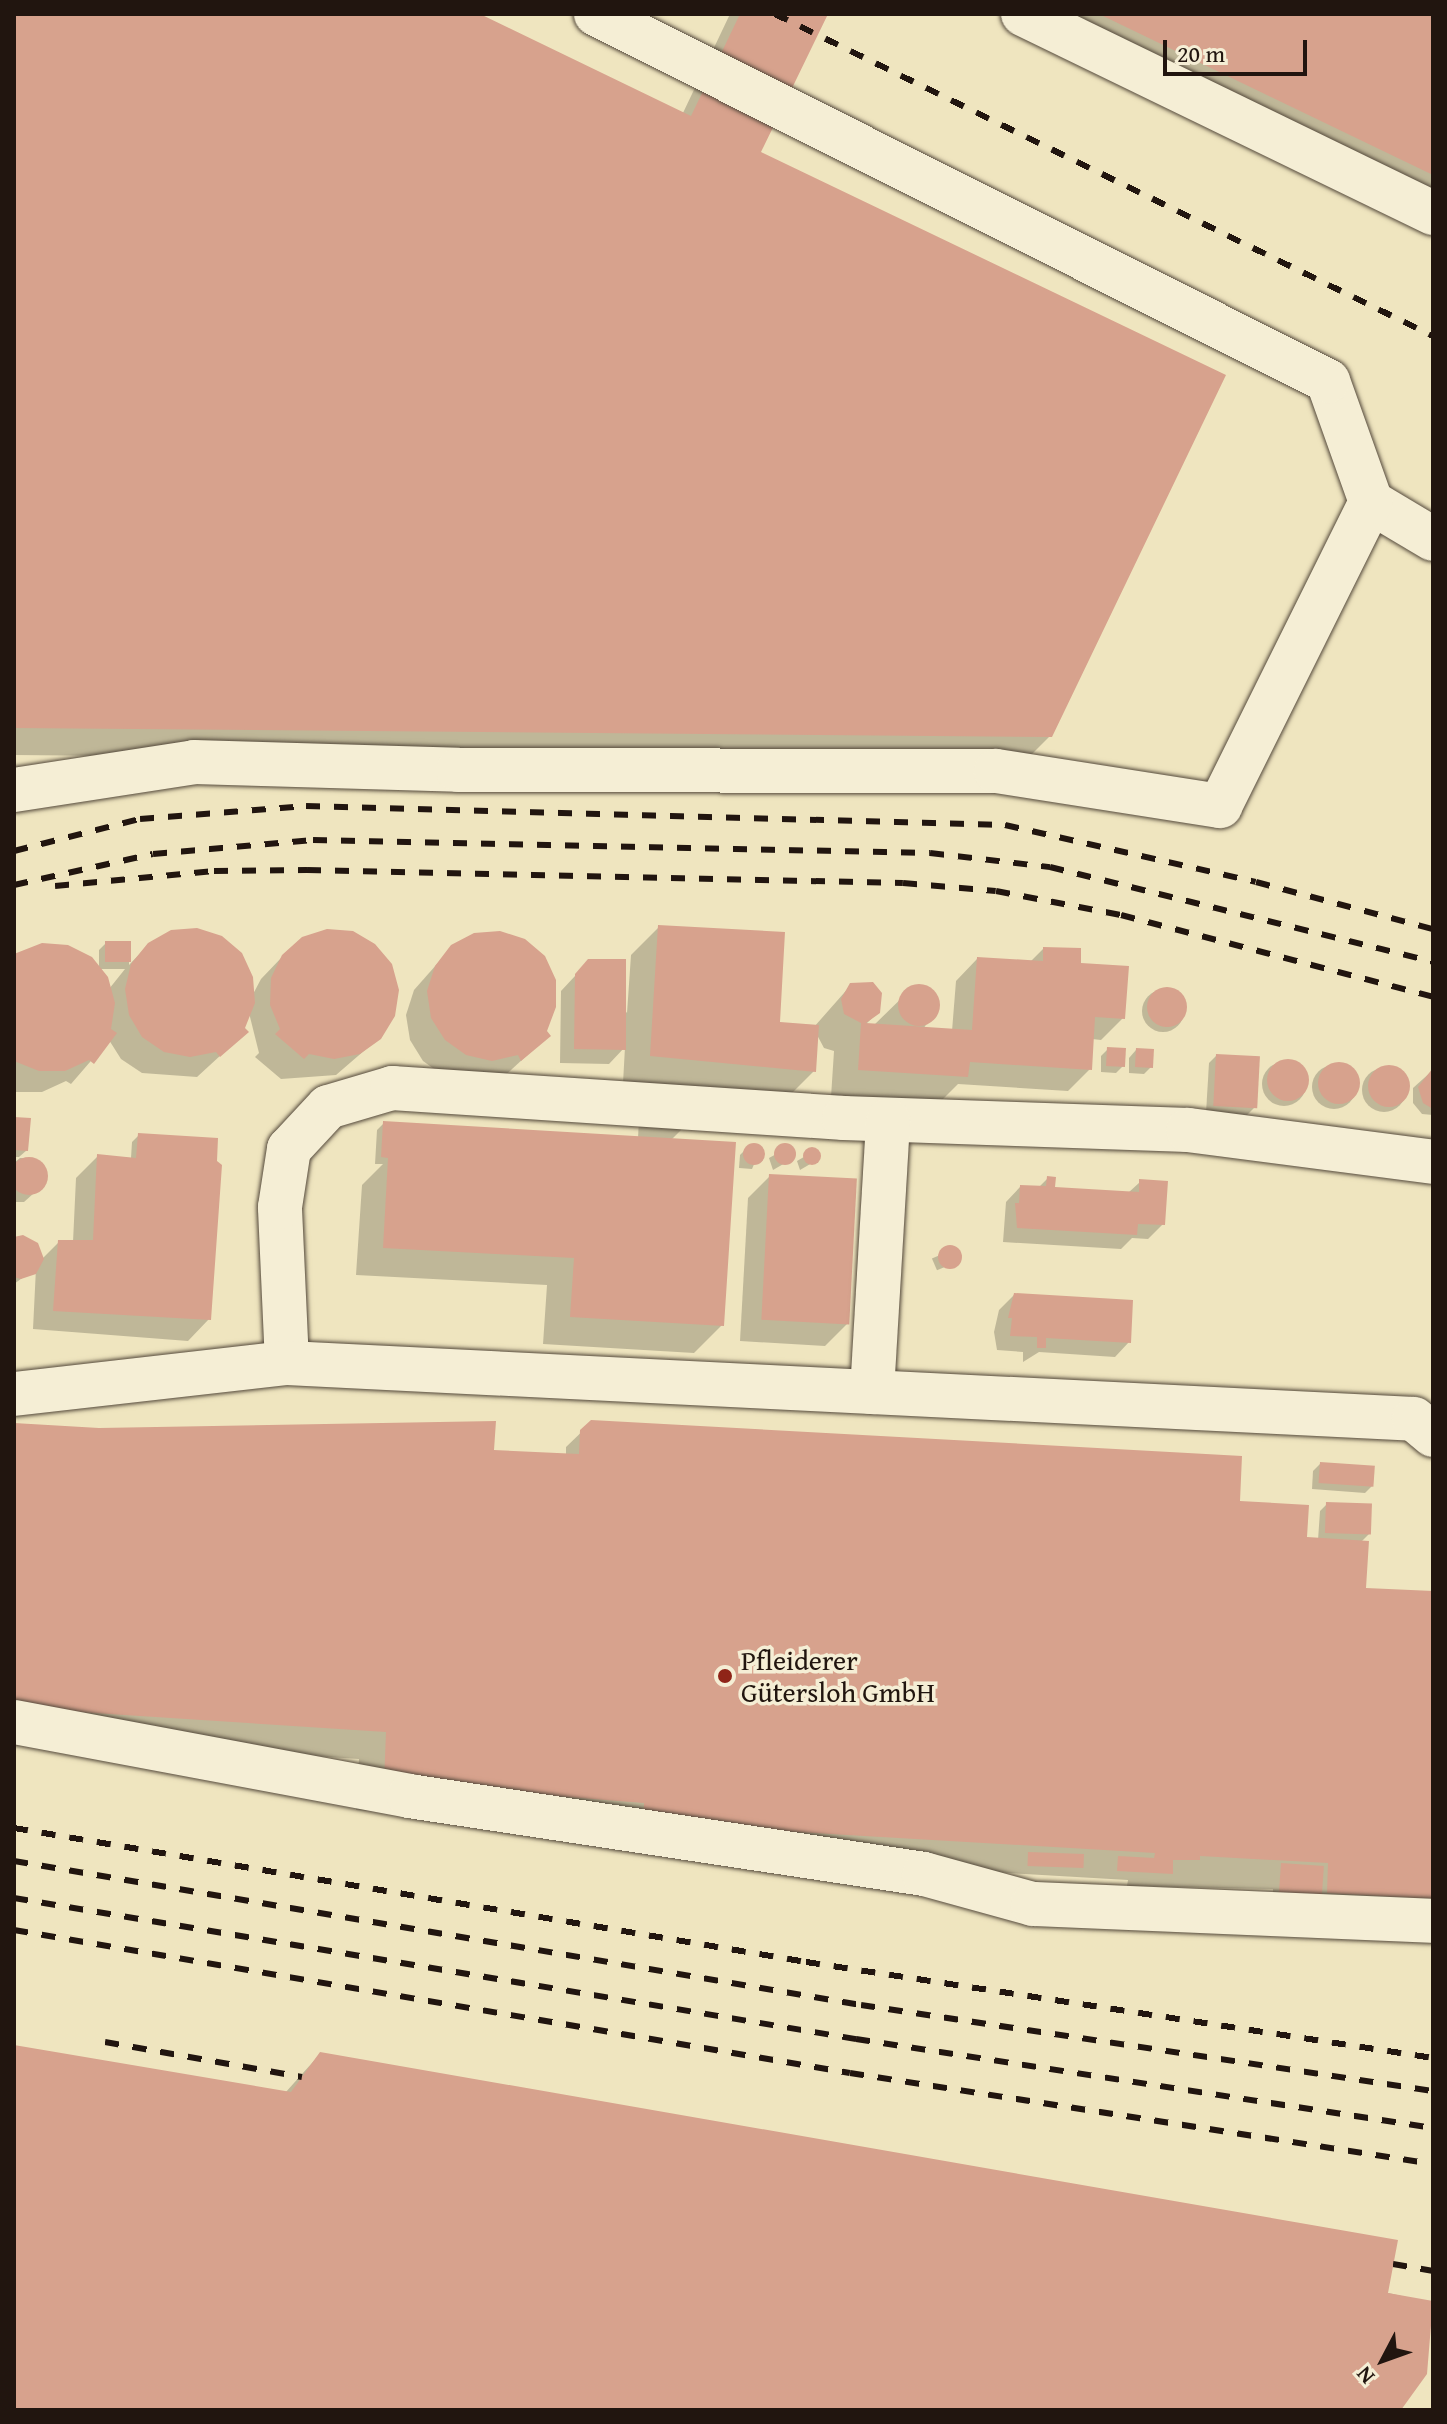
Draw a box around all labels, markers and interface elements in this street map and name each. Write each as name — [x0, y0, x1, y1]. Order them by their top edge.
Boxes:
scale bar — [1167, 24, 1311, 74]
text: 20 m — [1177, 36, 1225, 71]
place label: Pfleiderer Gütersloh GmbH — [741, 1643, 935, 1709]
marker: Pfleiderer Gütersloh GmbH — [716, 1667, 734, 1685]
north arrow — [1343, 2320, 1423, 2400]
text: N — [1348, 2360, 1382, 2392]

